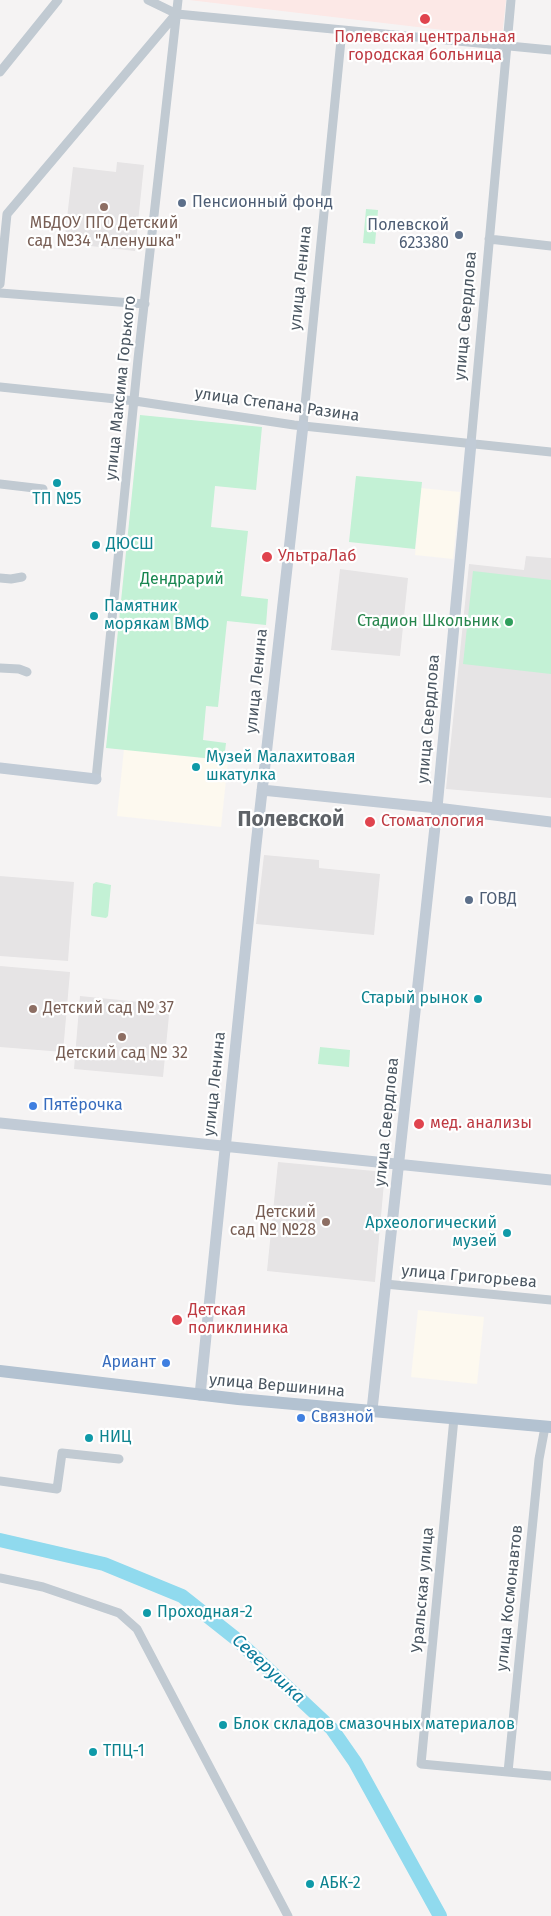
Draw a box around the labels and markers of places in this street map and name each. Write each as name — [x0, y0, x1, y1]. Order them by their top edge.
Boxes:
marker: Полевская центральная городская больница — [418, 12, 432, 26]
place label: Полевская центральная городская больница — [334, 28, 516, 66]
place label: Пенсионный фонд — [192, 193, 333, 213]
marker: Пенсионный фонд — [176, 197, 188, 209]
marker: МБДОУ ПГО Детский сад №34 "Аленушка" — [98, 201, 110, 213]
place label: МБДОУ ПГО Детский сад №34 "Аленушка" — [27, 214, 181, 252]
place label: Полевской 623380 — [367, 216, 449, 254]
marker: Полевской 623380 — [453, 229, 465, 241]
marker: ТП №5 — [51, 477, 63, 489]
place label: ТП №5 — [32, 490, 82, 510]
place label: ДЮСШ — [106, 535, 154, 555]
marker: ДЮСШ — [90, 539, 102, 551]
place label: УльтраЛаб — [278, 547, 357, 567]
marker: УльтраЛаб — [260, 550, 274, 564]
place label: Памятник морякам ВМФ — [104, 597, 209, 635]
marker: Памятник морякам ВМФ — [88, 610, 100, 622]
place label: Стадион Школьник — [357, 612, 499, 632]
marker: Стадион Школьник — [503, 616, 515, 628]
place label: Музей Малахитовая шкатулка — [206, 748, 356, 786]
marker: Музей Малахитовая шкатулка — [190, 761, 202, 773]
place label: Стоматология — [381, 812, 484, 832]
marker: Стоматология — [363, 815, 377, 829]
place label: ГОВД — [479, 890, 517, 910]
marker: ГОВД — [463, 894, 475, 906]
place label: Старый рынок — [361, 989, 468, 1009]
marker: Старый рынок — [472, 993, 484, 1005]
place label: Детский сад № 37 — [43, 999, 174, 1019]
marker: Детский сад № 37 — [27, 1003, 39, 1015]
marker: Детский сад № 32 — [116, 1031, 128, 1043]
place label: Детский сад № 32 — [56, 1044, 188, 1064]
place label: Пятёрочка — [43, 1096, 123, 1116]
marker: Пятёрочка — [27, 1100, 39, 1112]
place label: мед. анализы — [430, 1114, 532, 1134]
marker: мед. анализы — [412, 1117, 426, 1131]
place label: Детский сад № №28 — [230, 1203, 316, 1241]
place label: Археологический музей — [365, 1214, 497, 1252]
marker: Детский сад № №28 — [320, 1216, 332, 1228]
marker: Археологический музей — [501, 1227, 513, 1239]
place label: Детская поликлиника — [188, 1301, 288, 1339]
marker: Детская поликлиника — [170, 1313, 184, 1327]
place label: Ариант — [102, 1353, 156, 1373]
marker: Ариант — [160, 1357, 172, 1369]
place label: Связной — [311, 1408, 374, 1428]
marker: Связной — [295, 1412, 307, 1424]
place label: НИЦ — [99, 1428, 131, 1448]
marker: НИЦ — [83, 1432, 95, 1444]
place label: Проходная-2 — [157, 1603, 253, 1623]
marker: Проходная-2 — [141, 1607, 153, 1619]
place label: Блок складов смазочных материалов — [233, 1715, 515, 1735]
marker: Блок складов смазочных материалов — [217, 1719, 229, 1731]
place label: ТПЦ-1 — [103, 1742, 145, 1762]
marker: ТПЦ-1 — [87, 1746, 99, 1758]
place label: АБК-2 — [320, 1874, 361, 1894]
marker: АБК-2 — [304, 1878, 316, 1890]

